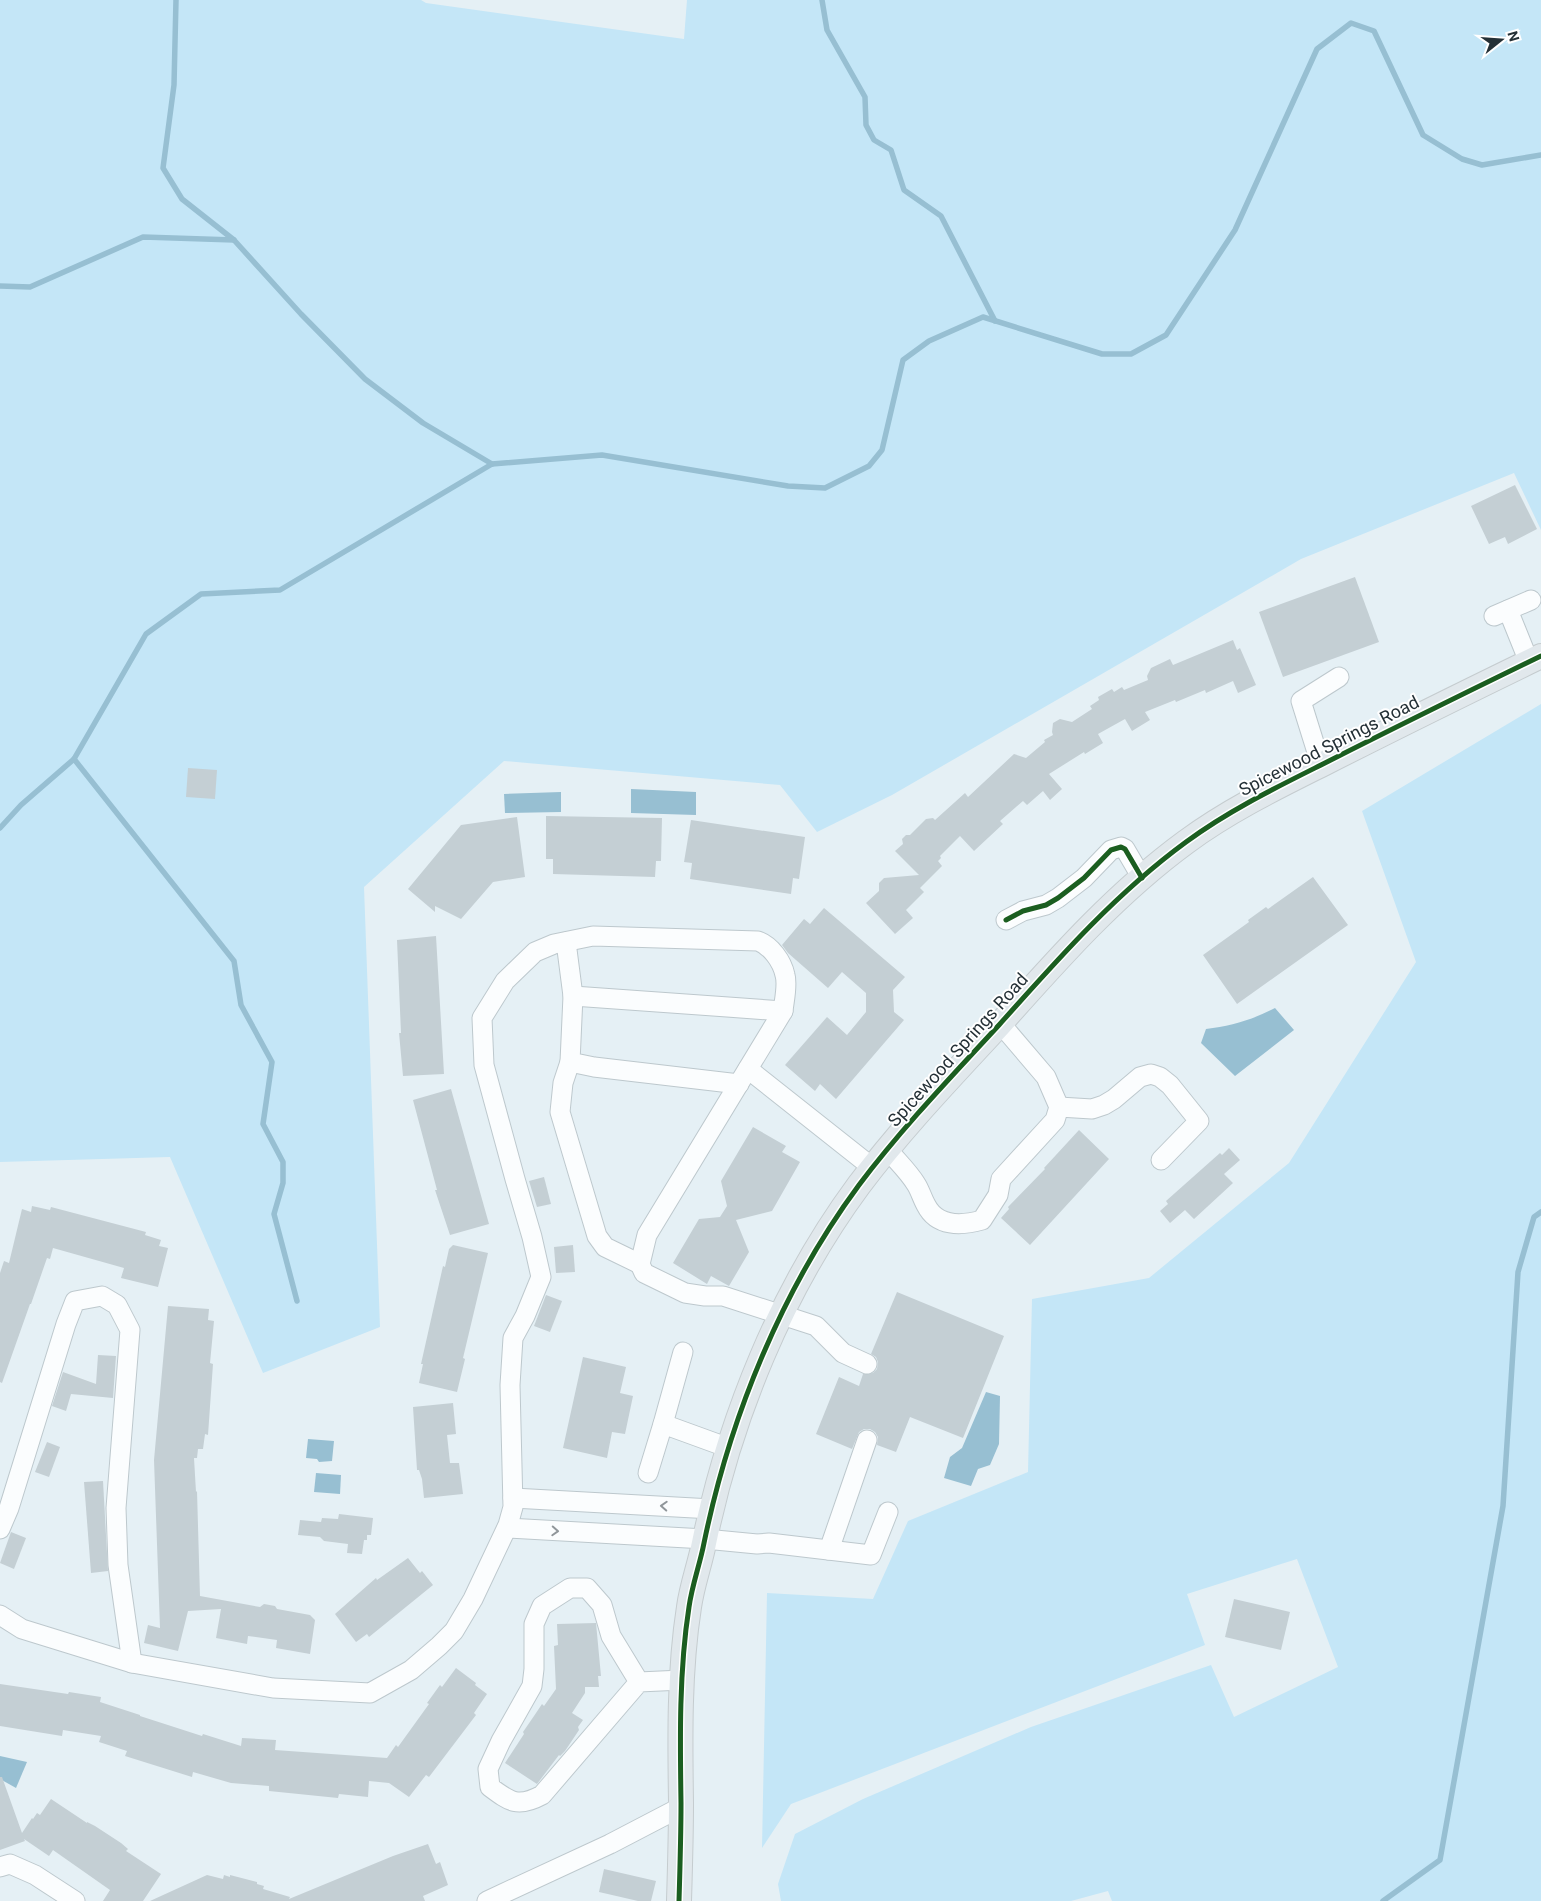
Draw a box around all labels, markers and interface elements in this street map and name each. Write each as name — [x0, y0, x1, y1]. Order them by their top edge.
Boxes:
north arrow — [1476, 15, 1526, 65]
text: N — [1504, 29, 1523, 43]
street label: Spicewood Springs Road — [1235, 691, 1422, 800]
street label: Spicewood Springs Road — [883, 969, 1032, 1131]
one-way arrow — [659, 1501, 667, 1512]
one-way arrow — [552, 1525, 560, 1536]

